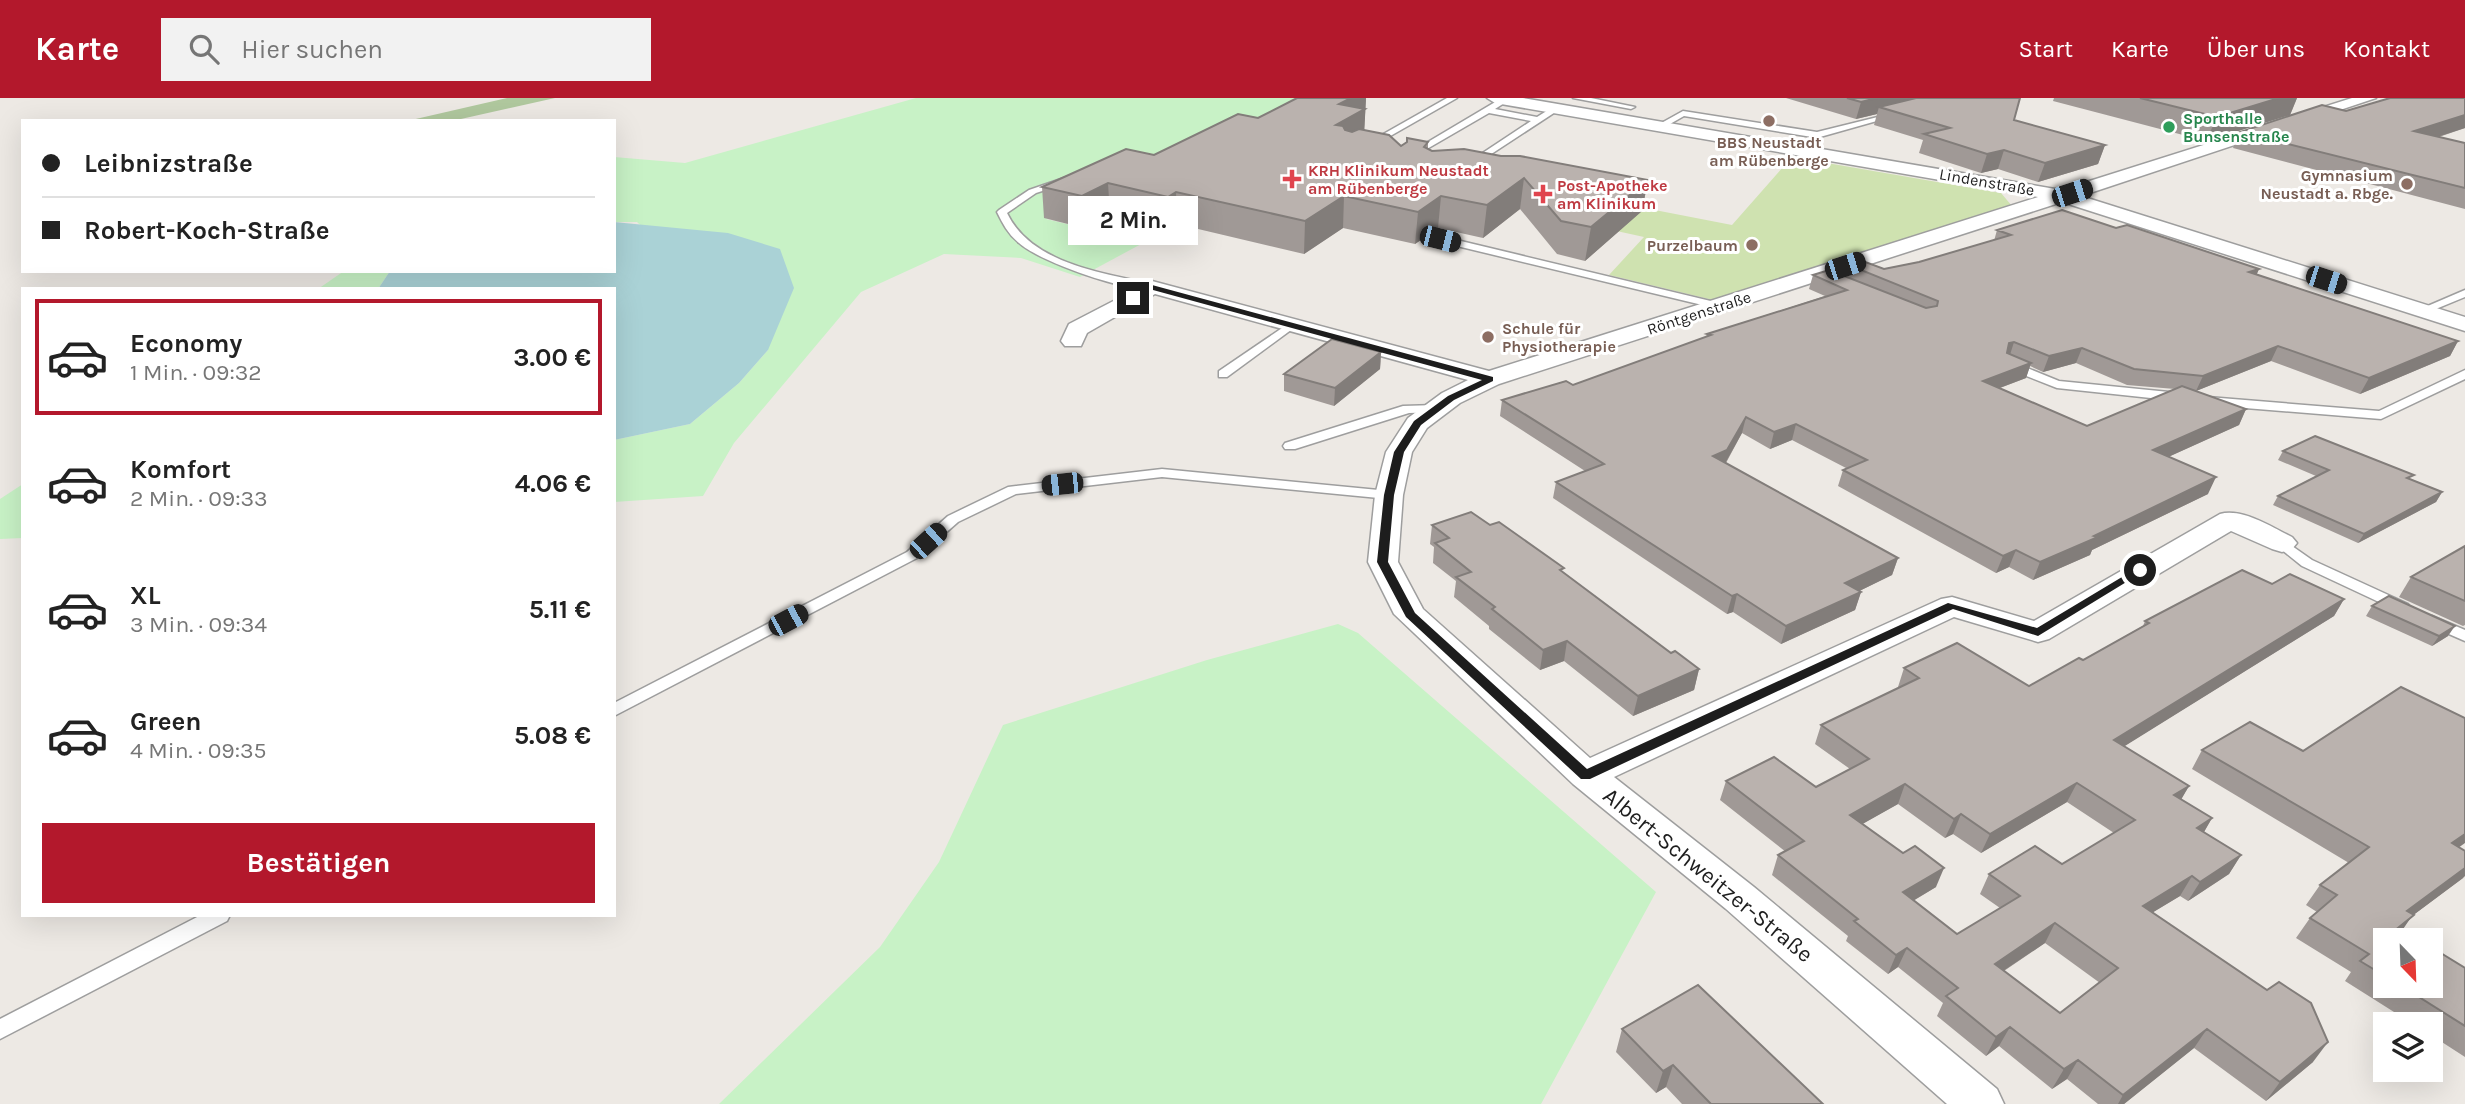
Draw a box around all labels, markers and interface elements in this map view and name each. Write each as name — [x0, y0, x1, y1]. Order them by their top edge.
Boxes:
search box — [161, 18, 651, 81]
text: Karte — [35, 30, 119, 68]
icon: search — [185, 30, 223, 68]
text: Hier suchen — [241, 34, 383, 65]
text: Start — [2019, 35, 2073, 63]
text: Karte — [2111, 35, 2169, 63]
text: Über uns — [2207, 35, 2305, 63]
text: Kontakt — [2343, 35, 2430, 63]
place label: Sporthalle Bunsenstraße — [2183, 109, 2290, 146]
marker: BBS Neustadt am Rübenberge — [1761, 113, 1777, 129]
marker: Sporthalle Bunsenstraße — [2161, 119, 2177, 135]
place label: BBS Neustadt am Rübenberge — [1709, 133, 1829, 170]
text: Leibnizstraße — [84, 148, 253, 179]
place label: KRH Klinikum Neustadt am Rübenberge — [1308, 161, 1489, 198]
street label: Lindenstraße — [1938, 164, 2036, 200]
place label: Gymnasium Neustadt a. Rbge. — [2261, 166, 2394, 203]
marker: KRH Klinikum Neustadt am Rübenberge — [1282, 169, 1302, 189]
place label: Post-Apotheke am Klinikum — [1557, 176, 1668, 213]
marker: Gymnasium Neustadt a. Rbge. — [2399, 176, 2415, 192]
car — [2049, 177, 2096, 209]
marker: Post-Apotheke am Klinikum — [1535, 186, 1551, 202]
callout: 2 Min. — [1068, 197, 1198, 246]
text: 2 Min. — [1100, 207, 1166, 234]
text: Robert-Koch-Straße — [84, 215, 330, 246]
car — [1418, 224, 1463, 254]
place label: Purzelbaum — [1647, 236, 1738, 255]
marker: Purzelbaum — [1744, 237, 1760, 253]
car — [1822, 250, 1869, 282]
car — [2303, 264, 2350, 296]
route end — [1117, 282, 1149, 314]
street label: Röntgenstraße — [1645, 287, 1753, 339]
place label: Schule für Physiotherapie — [1502, 319, 1616, 356]
icon: car — [46, 326, 109, 389]
text: Economy — [130, 328, 242, 359]
marker: Schule für Physiotherapie — [1480, 329, 1496, 345]
text: 3.00 € — [513, 342, 591, 373]
text: 1 Min. · 09:32 — [130, 359, 262, 386]
icon: car — [46, 452, 109, 515]
text: Komfort — [130, 454, 231, 485]
text: 4.06 € — [515, 468, 591, 499]
car — [1041, 471, 1084, 497]
text: 2 Min. · 09:33 — [130, 485, 268, 512]
car — [906, 519, 951, 563]
route start — [2124, 554, 2156, 586]
icon: car — [46, 578, 109, 641]
text: XL — [130, 580, 161, 611]
text: 5.11 € — [529, 594, 591, 625]
car — [765, 601, 812, 639]
text: 3 Min. · 09:34 — [130, 611, 267, 638]
icon: car — [46, 704, 109, 767]
text: Green — [130, 706, 202, 737]
text: 5.08 € — [514, 720, 591, 751]
text: 4 Min. · 09:35 — [130, 737, 267, 764]
street label: Albert-Schweitzer-Straße — [1598, 782, 1818, 968]
button: Bestätigen — [42, 823, 595, 903]
north arrow — [2373, 928, 2443, 998]
map controls — [2373, 928, 2443, 1082]
button: layers — [2373, 1012, 2443, 1082]

